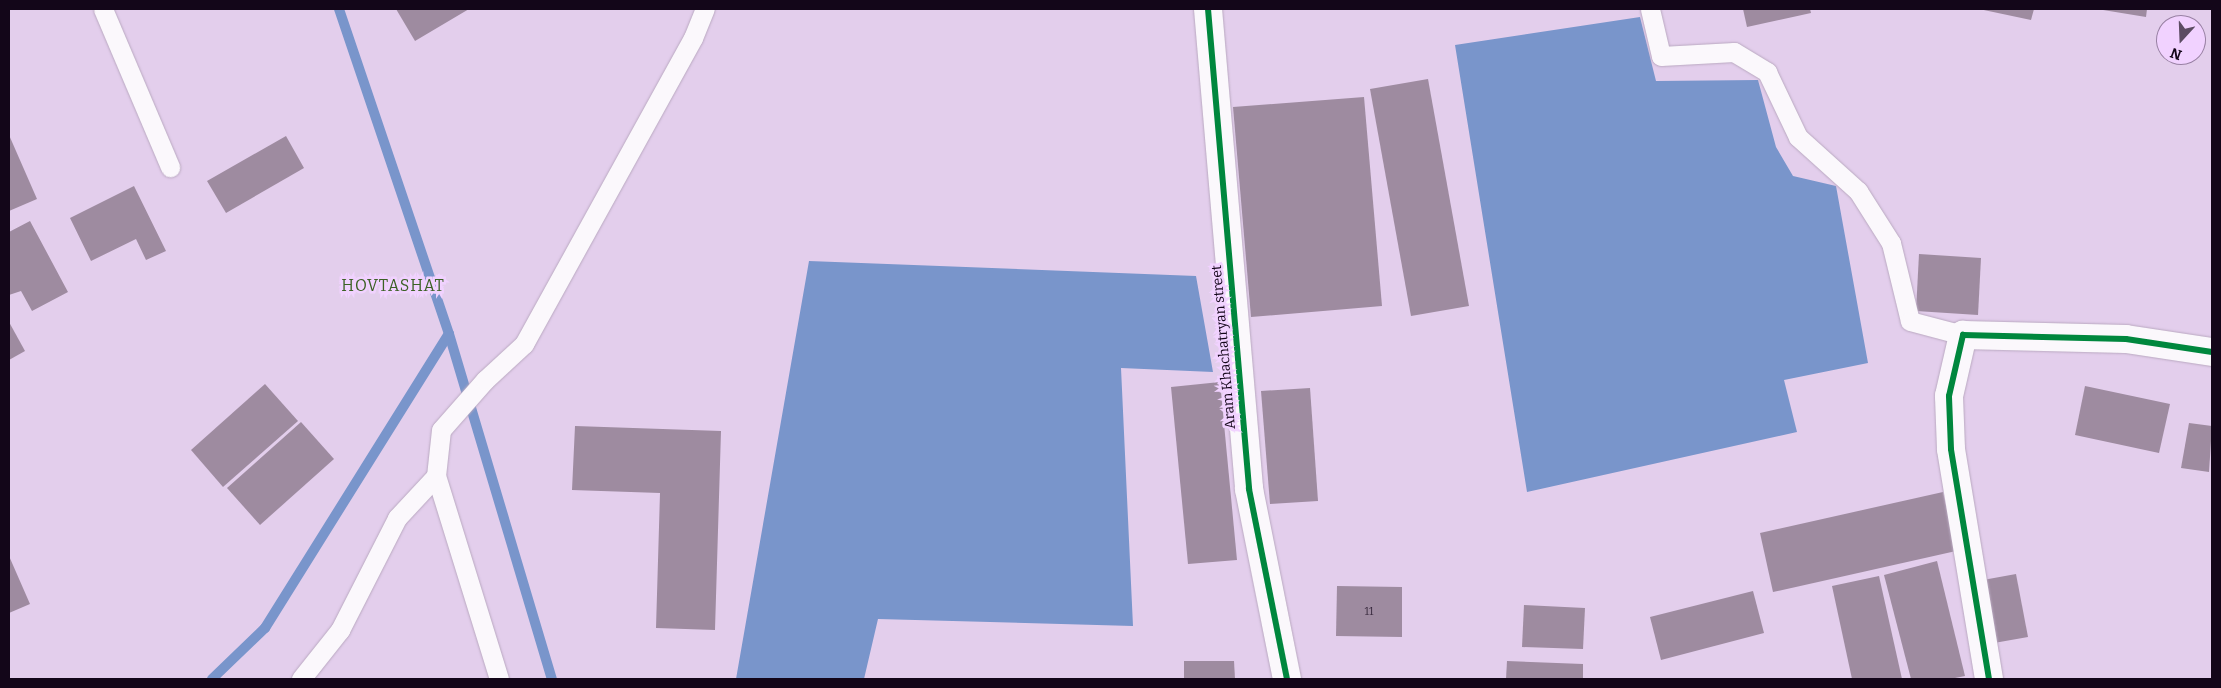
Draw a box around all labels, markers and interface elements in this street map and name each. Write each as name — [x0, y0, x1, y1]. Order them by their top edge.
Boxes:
north arrow — [2156, 15, 2206, 65]
text: N — [2168, 44, 2184, 63]
street label: Aram Khachatryan street — [1208, 264, 1240, 430]
district label: HOVTASHAT — [340, 276, 446, 296]
house number: 11 — [1365, 605, 1373, 619]

